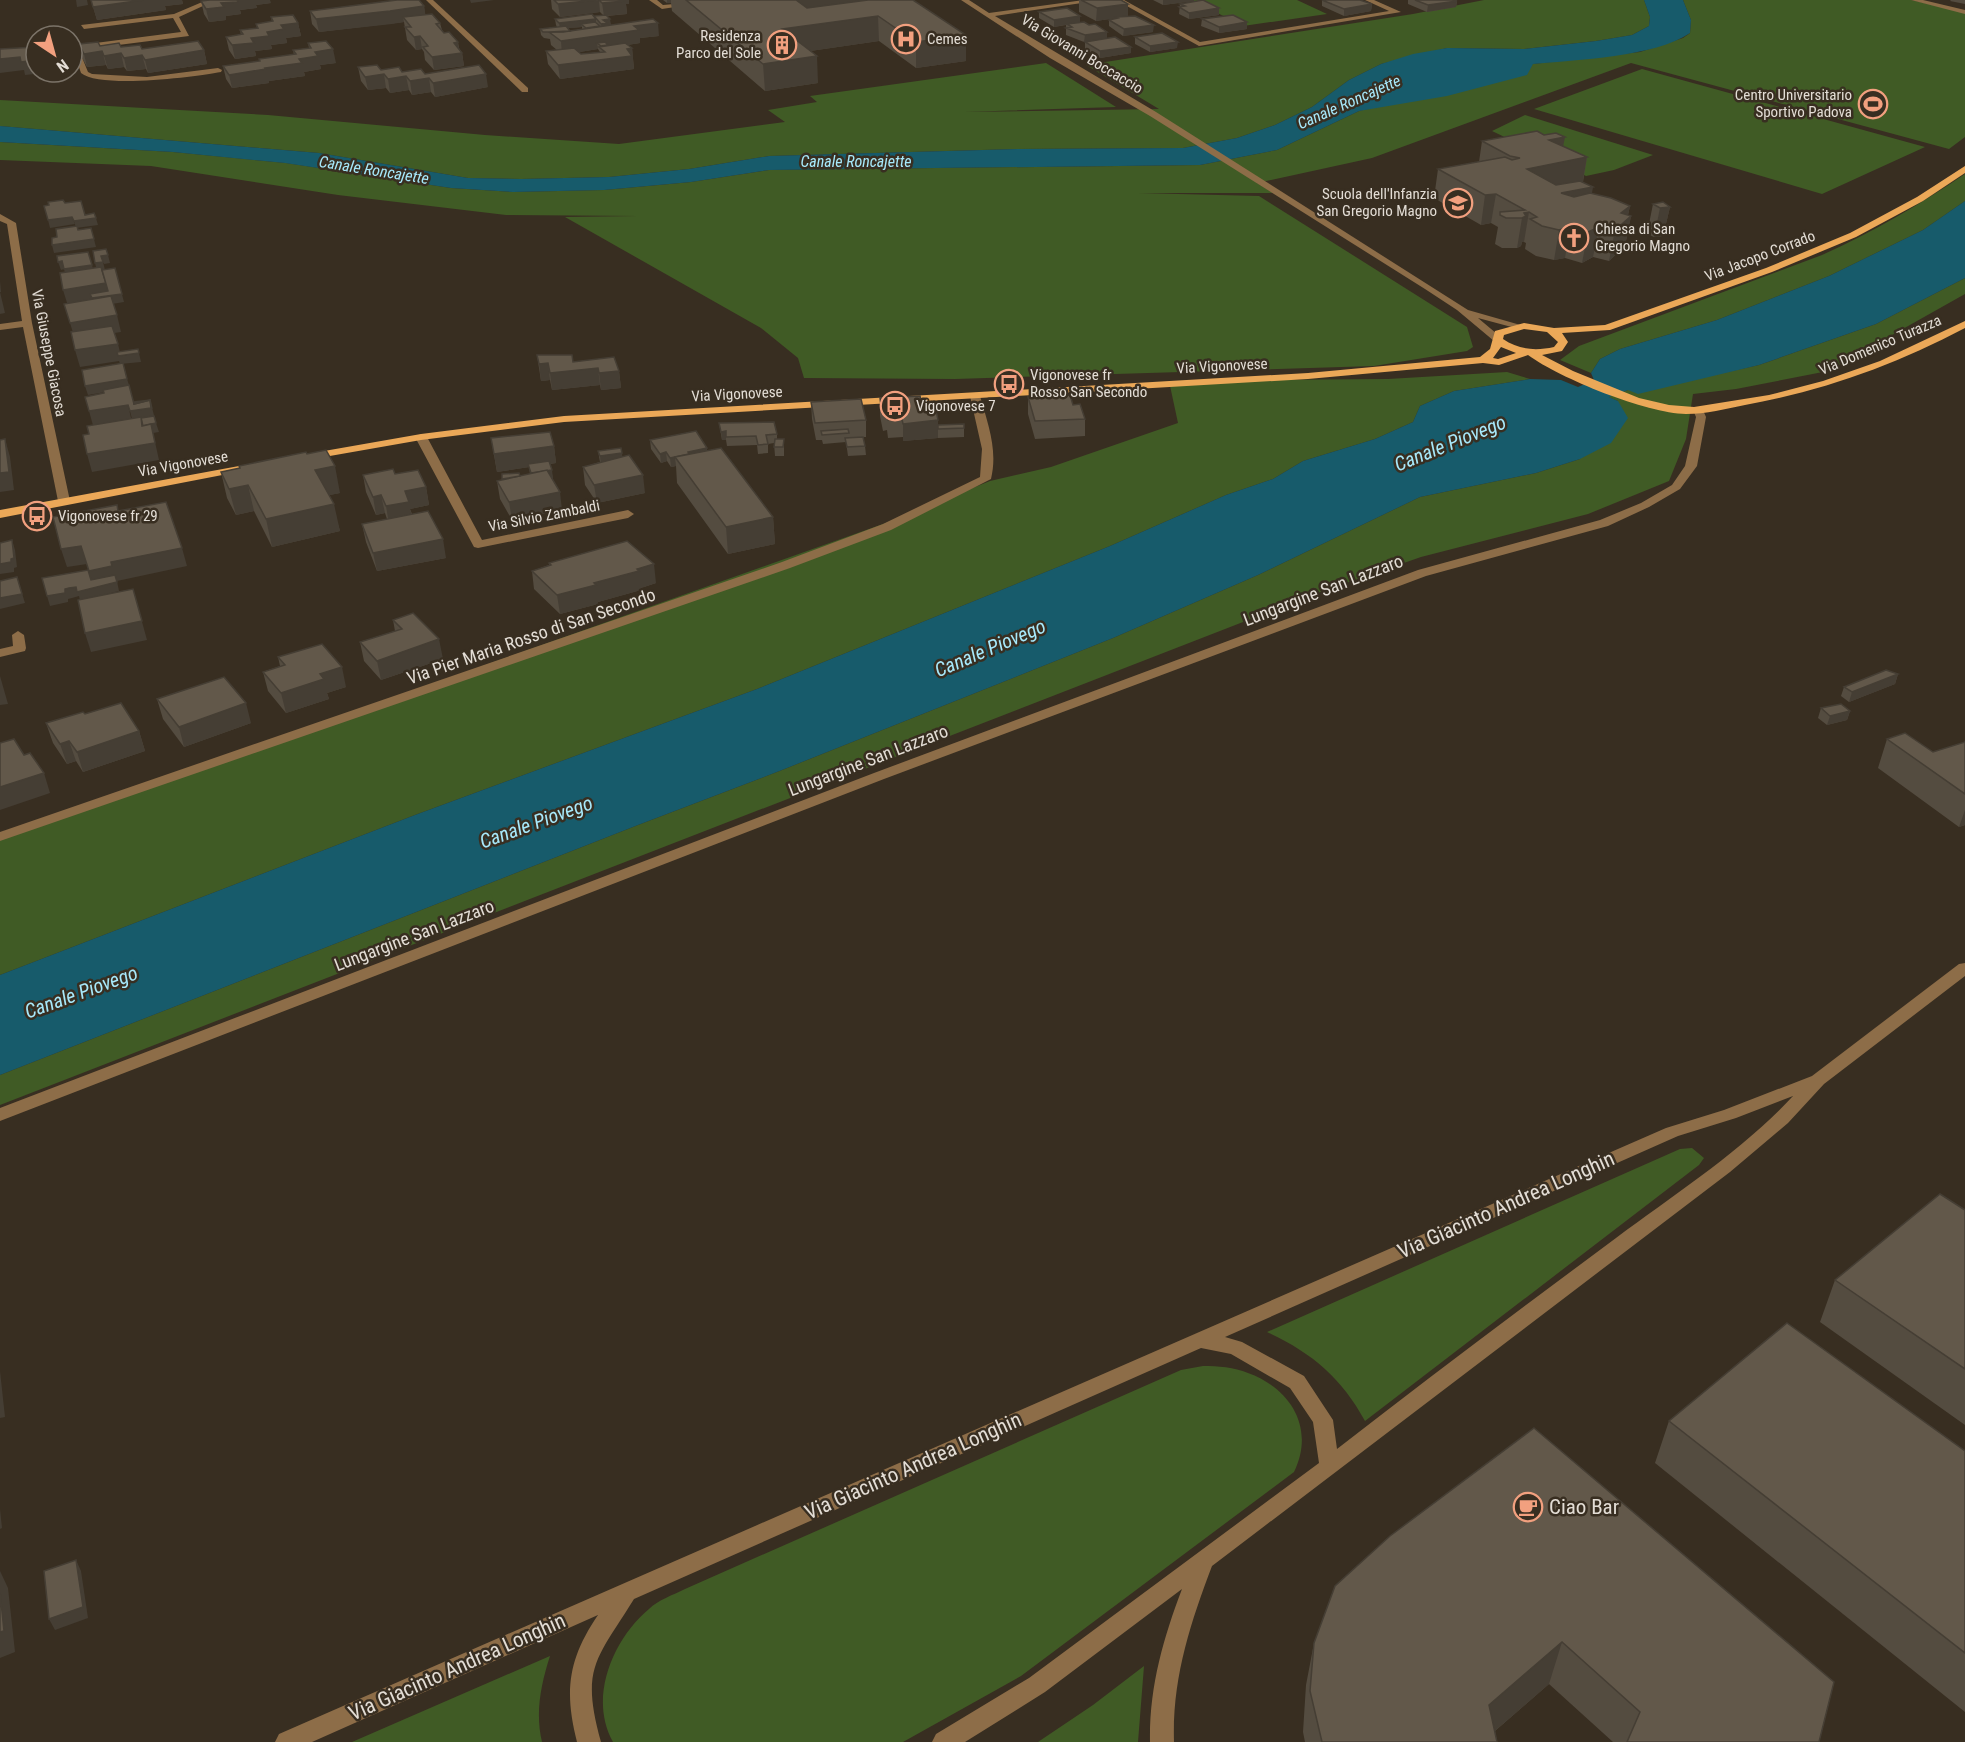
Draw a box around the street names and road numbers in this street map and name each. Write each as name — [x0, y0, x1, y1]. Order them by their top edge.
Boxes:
street label: Via Giovanni Boccaccio — [1018, 11, 1146, 97]
street label: Via Jacopo Corrado — [1702, 227, 1818, 285]
street label: Via Giuseppe Giacosa — [28, 288, 70, 418]
street label: Via Domenico Turazza — [1816, 311, 1944, 379]
street label: Via Vigonovese — [1176, 355, 1268, 377]
street label: Via Vigonovese — [691, 383, 783, 405]
street label: Via Vigonovese — [137, 447, 229, 481]
street label: Via Silvio Zambaldi — [487, 496, 601, 536]
street label: Lungargine San Lazzaro — [1240, 550, 1406, 630]
street label: Via Pier Maria Rosso di San Secondo — [404, 583, 658, 689]
street label: Lungargine San Lazzaro — [785, 720, 951, 800]
street label: Lungargine San Lazzaro — [331, 895, 497, 975]
street label: Via Giacinto Andrea Longhin — [1394, 1146, 1618, 1264]
street label: Via Giacinto Andrea Longhin — [801, 1407, 1025, 1525]
street label: Via Giacinto Andrea Longhin — [345, 1608, 569, 1726]

